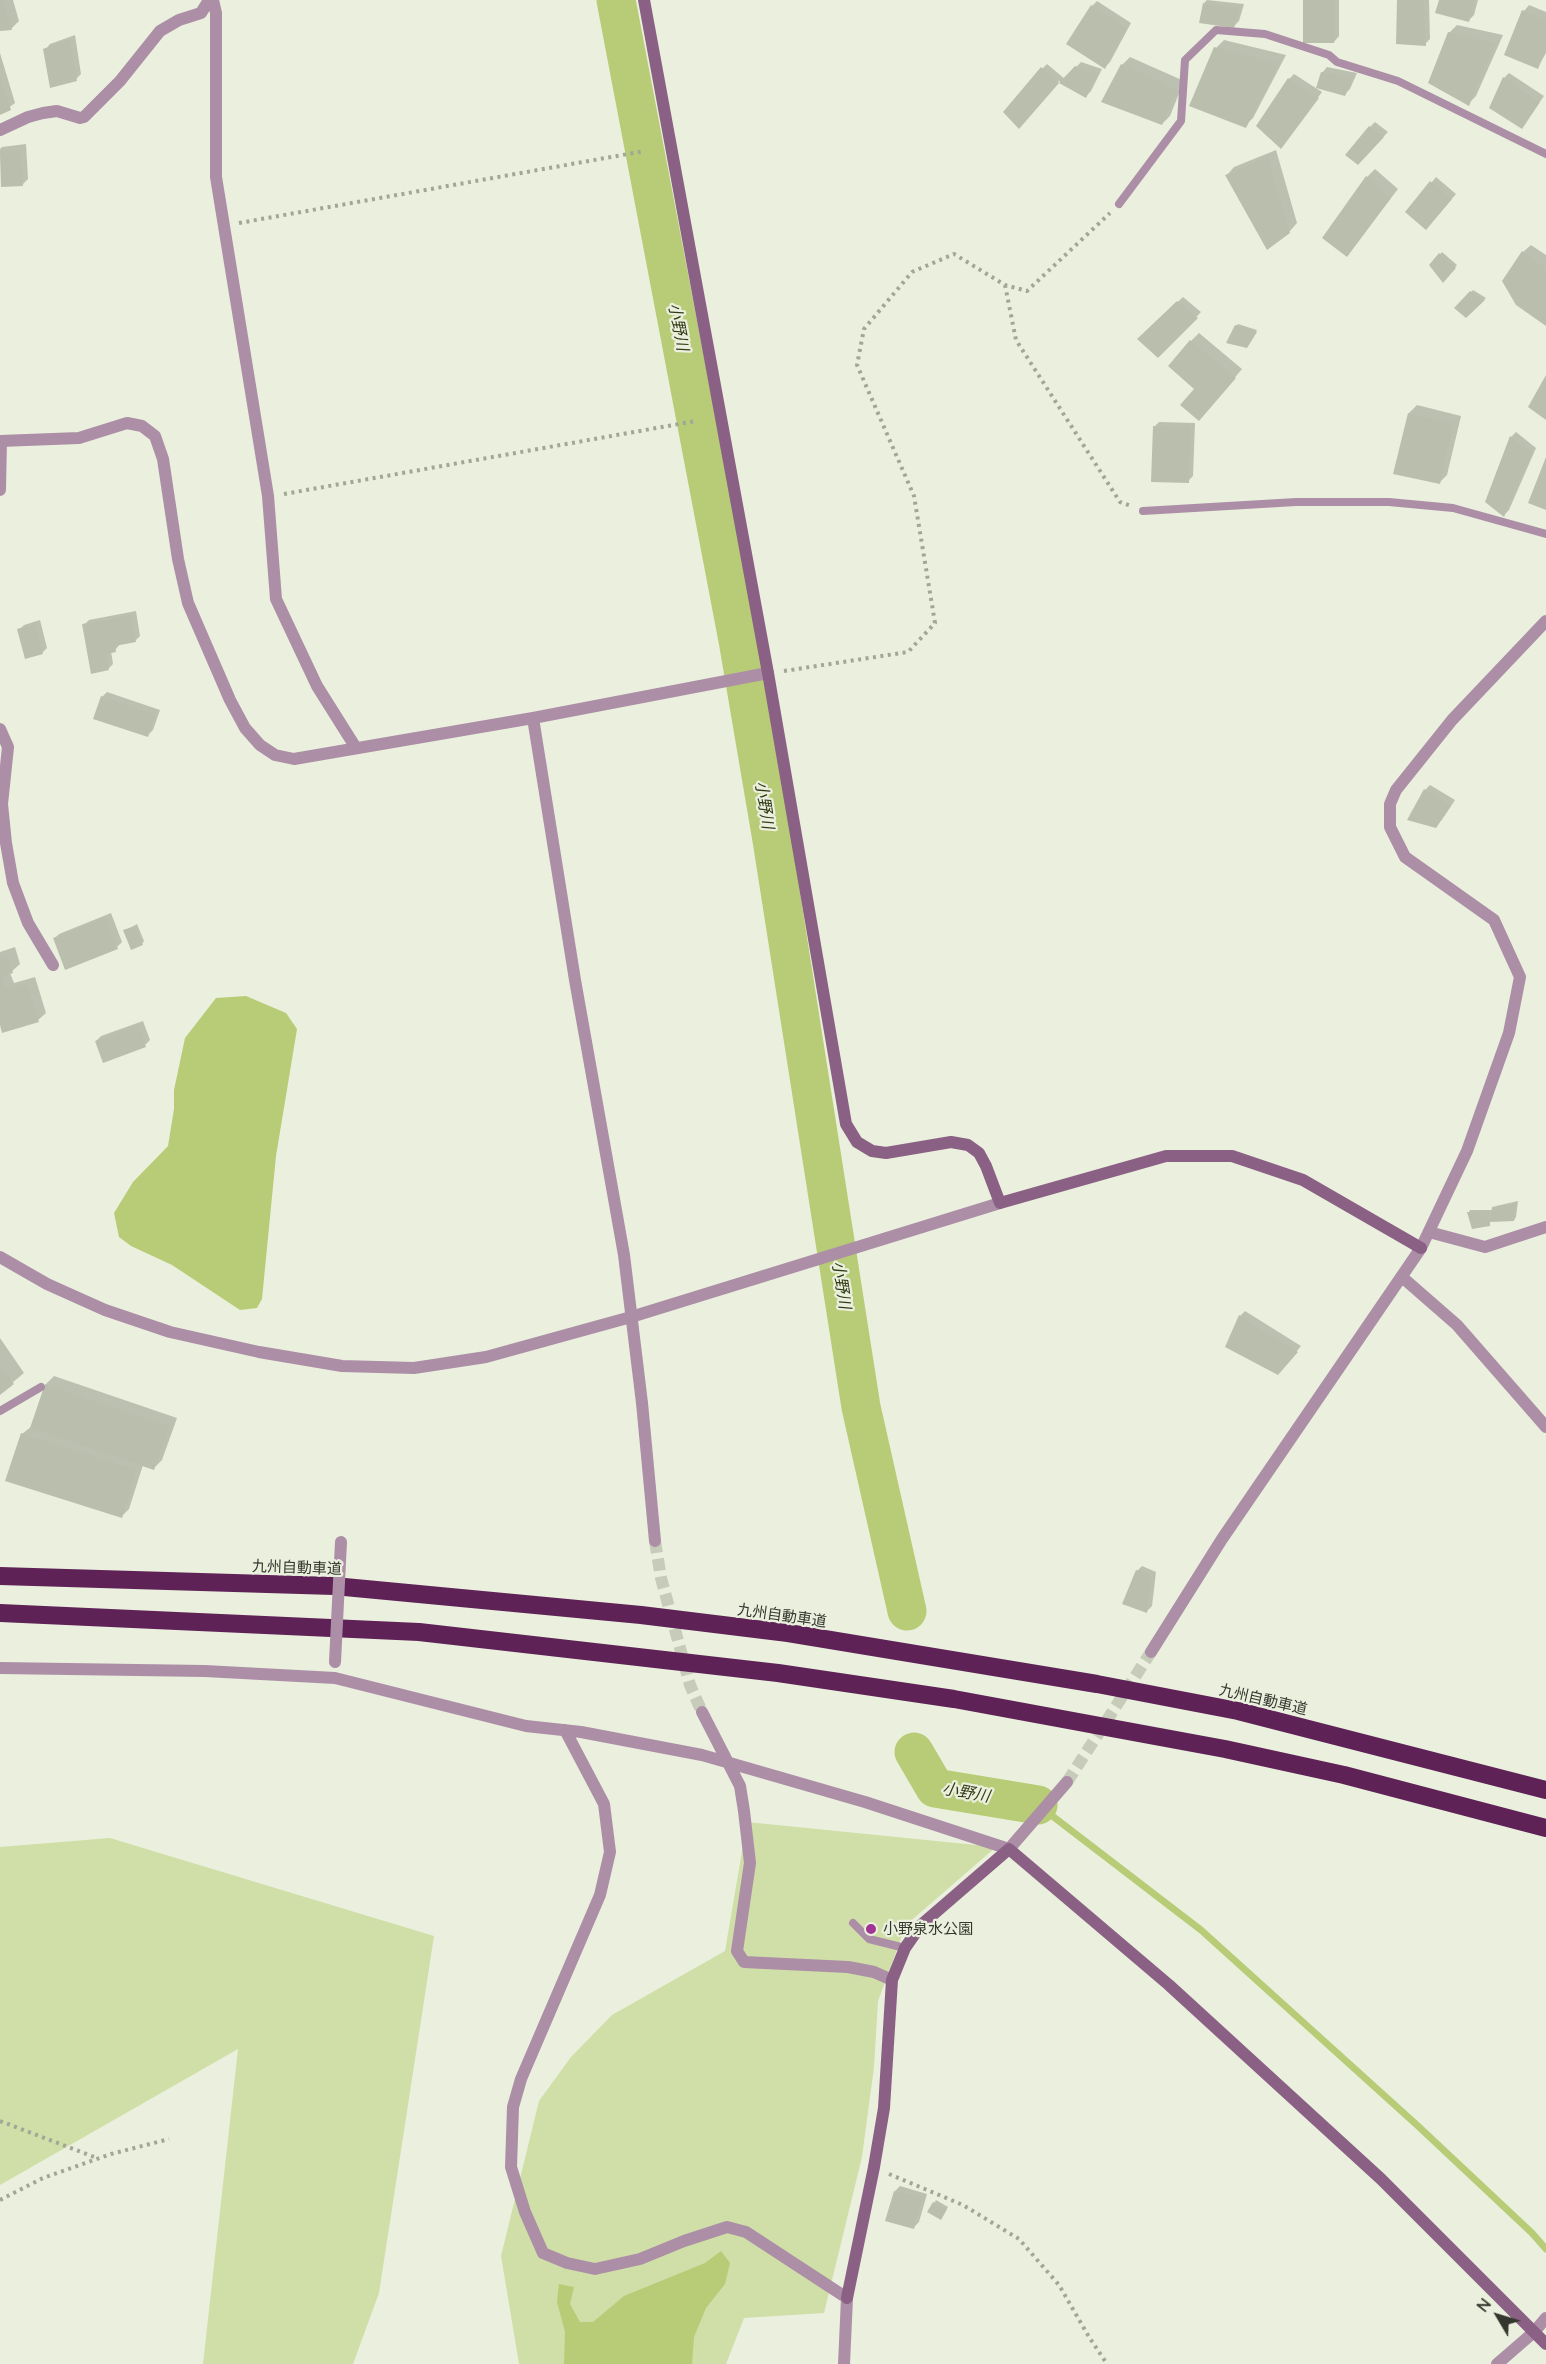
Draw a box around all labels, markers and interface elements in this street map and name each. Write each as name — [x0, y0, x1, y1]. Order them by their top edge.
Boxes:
water label: 小野川 — [664, 302, 692, 352]
water label: 小野川 — [751, 780, 777, 830]
water label: 小野川 — [828, 1260, 854, 1310]
street label: 九州自動車道 — [252, 1557, 342, 1579]
street label: 九州自動車道 — [736, 1601, 828, 1631]
street label: 九州自動車道 — [1217, 1681, 1309, 1719]
water label: 小野川 — [941, 1779, 991, 1807]
place label: 小野泉水公園 — [883, 1920, 973, 1938]
marker: 小野泉水公園 — [864, 1922, 878, 1936]
north arrow — [1468, 2286, 1528, 2346]
text: N — [1472, 2294, 1495, 2316]

